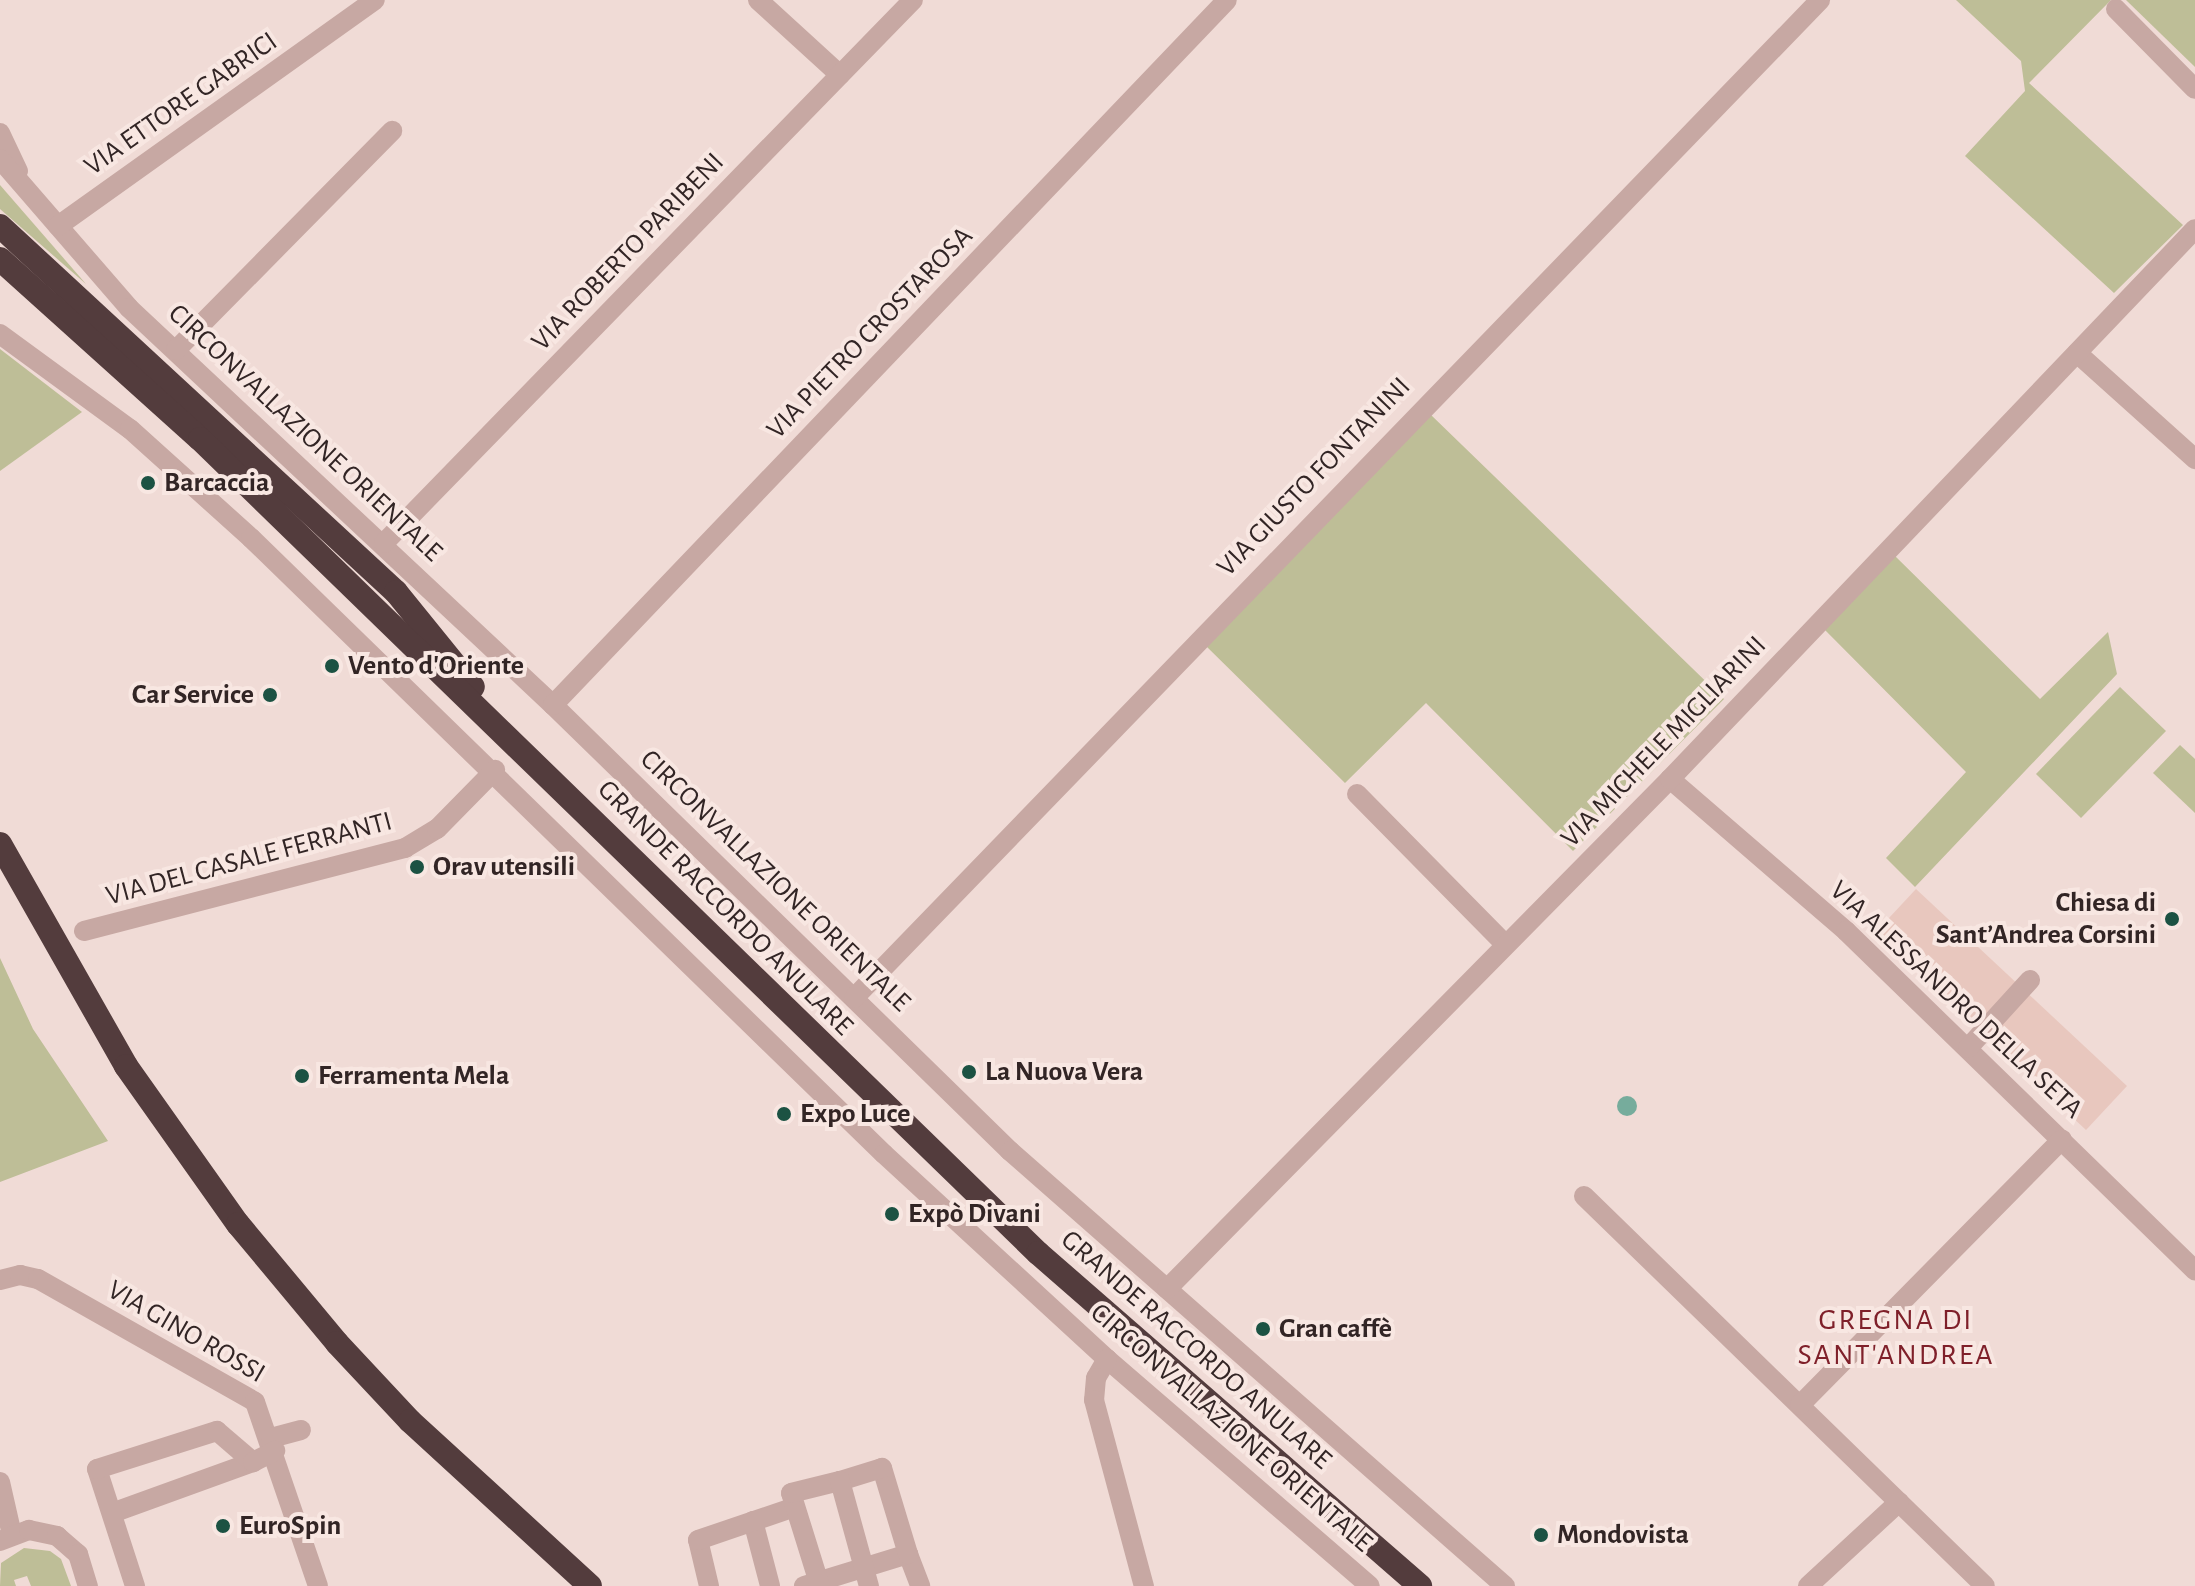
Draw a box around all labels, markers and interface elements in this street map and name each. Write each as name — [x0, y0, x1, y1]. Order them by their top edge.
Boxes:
street label: VIA ETTORE GABRICI — [78, 25, 284, 183]
street label: VIA ROBERTO PARIBENI — [525, 146, 731, 358]
street label: VIA PIETRO CROSTAROSA — [760, 220, 980, 446]
street label: CIRCONVALLAZIONE ORIENTALE — [161, 297, 449, 569]
street label: VIA GIUSTO FONTANINI — [1210, 370, 1418, 584]
place label: Barcaccia — [164, 466, 270, 500]
marker: Barcaccia — [139, 474, 157, 492]
street label: VIA MICHELE MIGLIARINI — [1554, 629, 1774, 855]
place label: Vento d'Oriente — [348, 649, 524, 683]
marker: Vento d'Oriente — [323, 657, 341, 675]
place label: Car Service — [132, 678, 254, 712]
marker: Car Service — [261, 686, 279, 704]
street label: CIRCONVALLAZIONE ORIENTALE — [633, 743, 917, 1019]
street label: GRANDE RACCORDO ANULARE — [590, 773, 860, 1043]
street label: VIA DEL CASALE FERRANTI — [102, 805, 396, 913]
place label: Orav utensili — [433, 850, 575, 884]
marker: Orav utensili — [408, 858, 426, 876]
street label: VIA ALESSANDRO DELLA SETA — [1823, 874, 2089, 1126]
place label: Chiesa di Sant’Andrea Corsini — [1936, 886, 2156, 952]
marker: Chiesa di Sant’Andrea Corsini — [2163, 910, 2181, 928]
place label: La Nuova Vera — [985, 1055, 1143, 1089]
place label: Ferramenta Mela — [318, 1059, 509, 1093]
marker: La Nuova Vera — [960, 1063, 978, 1081]
marker: Ferramenta Mela — [293, 1067, 311, 1085]
place label: Expo Luce — [800, 1097, 910, 1131]
marker: Expo Luce — [775, 1105, 793, 1123]
place label: Expò Divani — [908, 1197, 1041, 1231]
marker: Expò Divani — [883, 1205, 901, 1223]
street label: GRANDE RACCORDO ANULARE — [1054, 1223, 1338, 1477]
street label: VIA GINO ROSSI — [101, 1273, 271, 1391]
street label: CIRCONVALLAZIONE ORIENTALE — [1083, 1296, 1379, 1560]
district label: GREGNA DI SANT'ANDREA — [1797, 1302, 1995, 1372]
place label: Gran caffè — [1279, 1312, 1392, 1346]
marker: Gran caffè — [1254, 1320, 1272, 1338]
place label: EuroSpin — [239, 1509, 341, 1543]
marker: EuroSpin — [214, 1517, 232, 1535]
place label: Mondovista — [1557, 1518, 1689, 1552]
marker: Mondovista — [1532, 1526, 1550, 1544]

